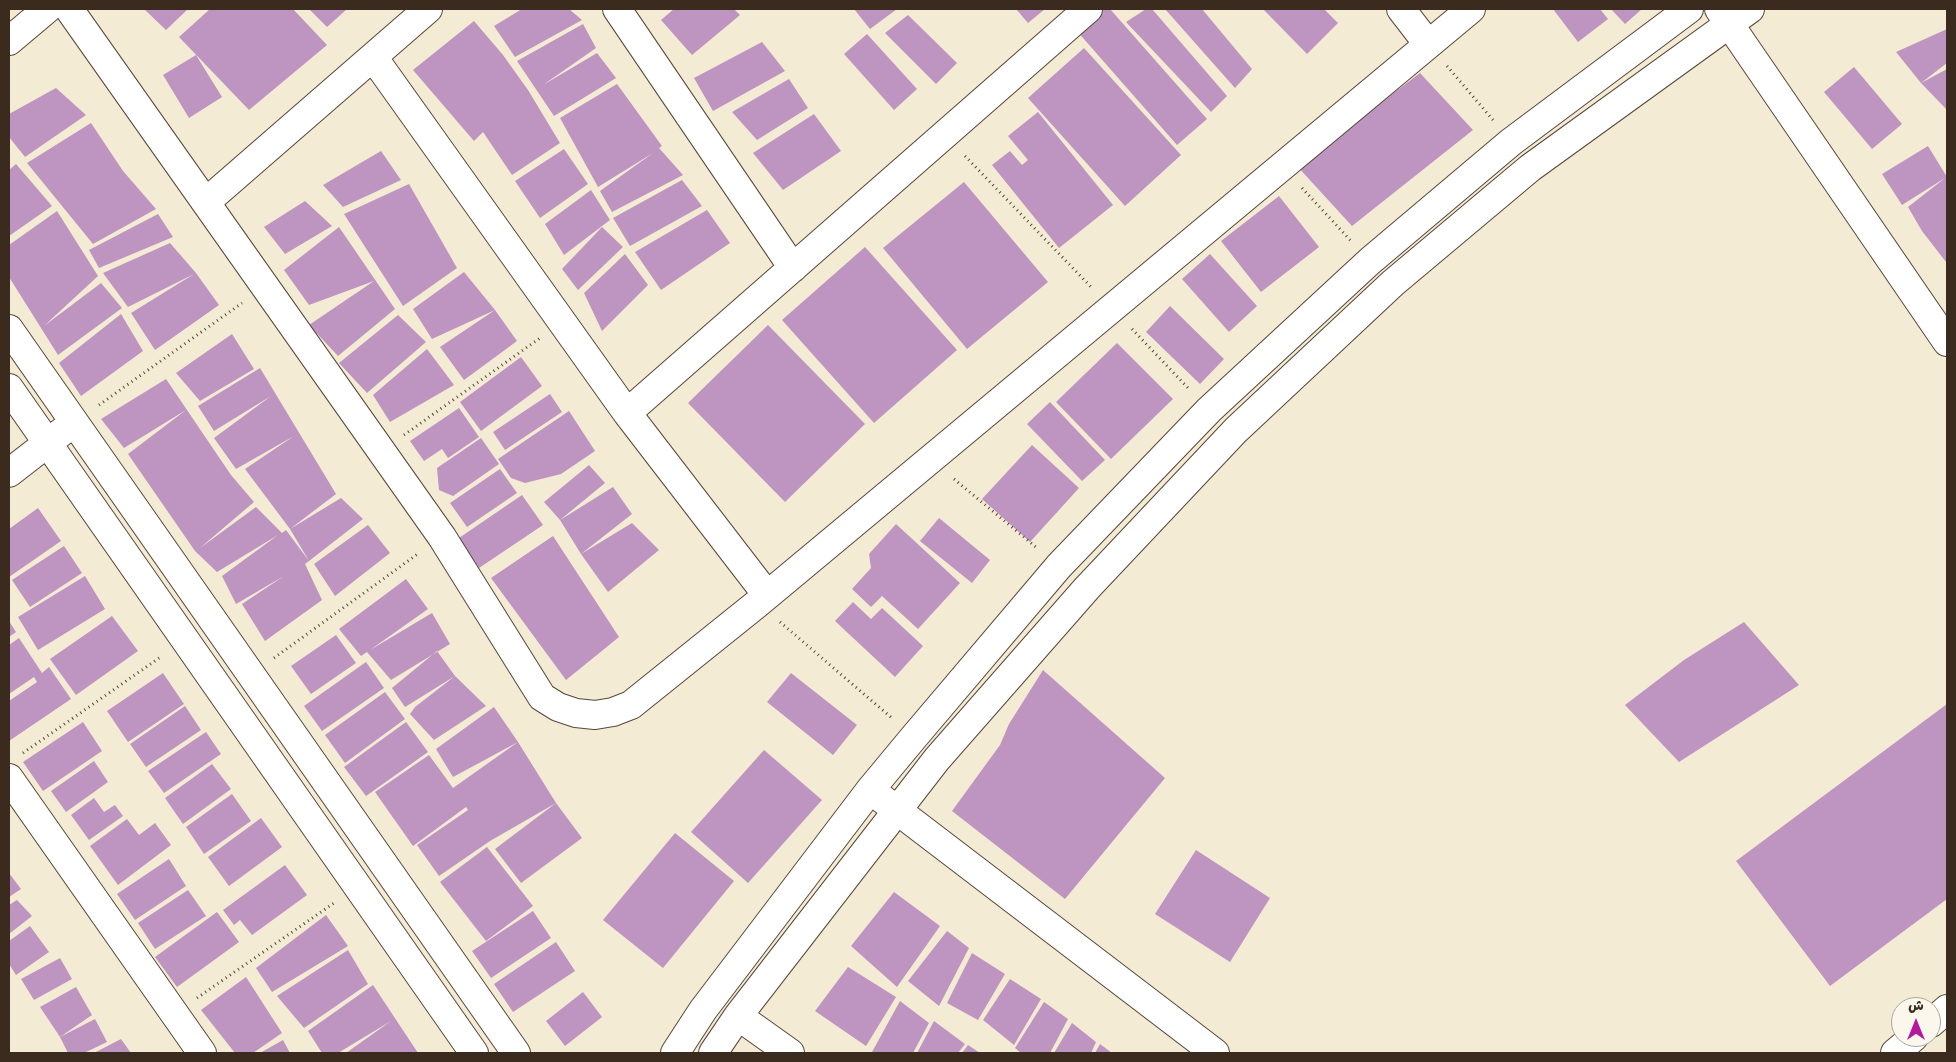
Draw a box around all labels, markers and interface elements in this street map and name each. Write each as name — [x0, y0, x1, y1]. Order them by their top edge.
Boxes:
north arrow — [1891, 997, 1941, 1047]
text: ش — [1908, 999, 1924, 1016]

